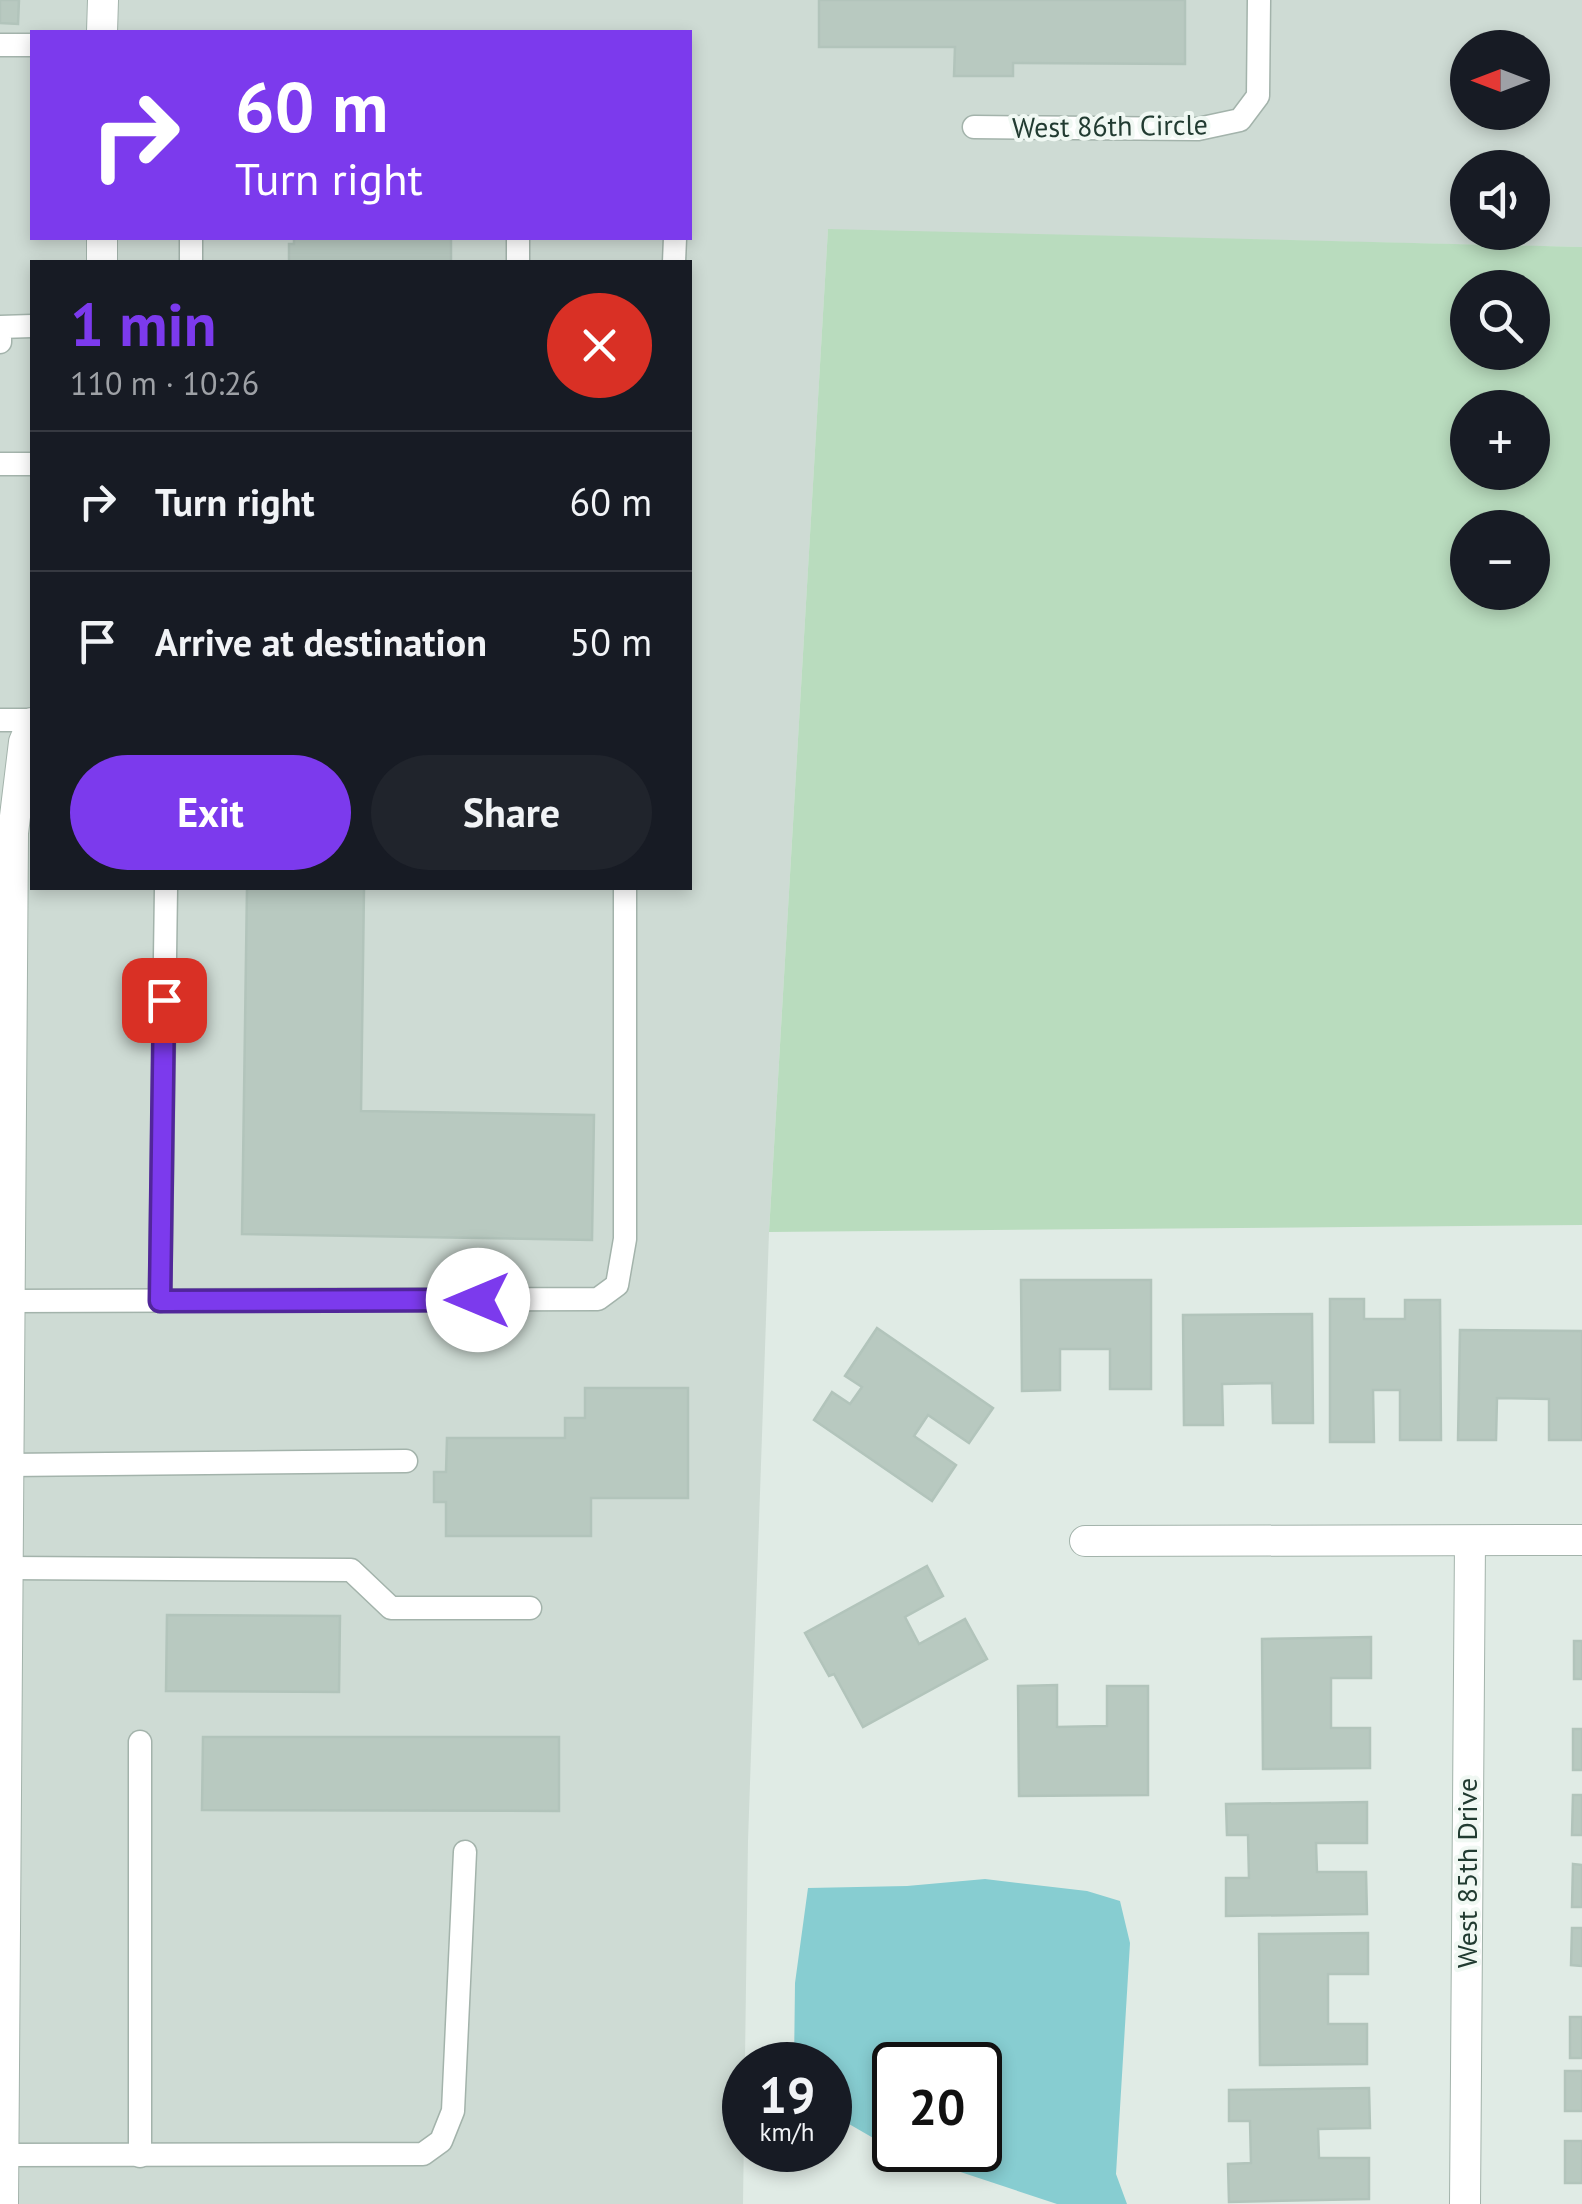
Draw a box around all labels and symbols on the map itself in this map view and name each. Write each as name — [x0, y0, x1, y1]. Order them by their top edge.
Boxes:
north arrow — [1450, 30, 1550, 130]
street label: West 86th Circle — [1012, 105, 1208, 146]
pin — [122, 958, 207, 1043]
position arrow — [426, 1248, 530, 1352]
street label: West 85th Drive — [1448, 1778, 1485, 1968]
speed limit sign: 20 — [872, 2042, 1002, 2172]

